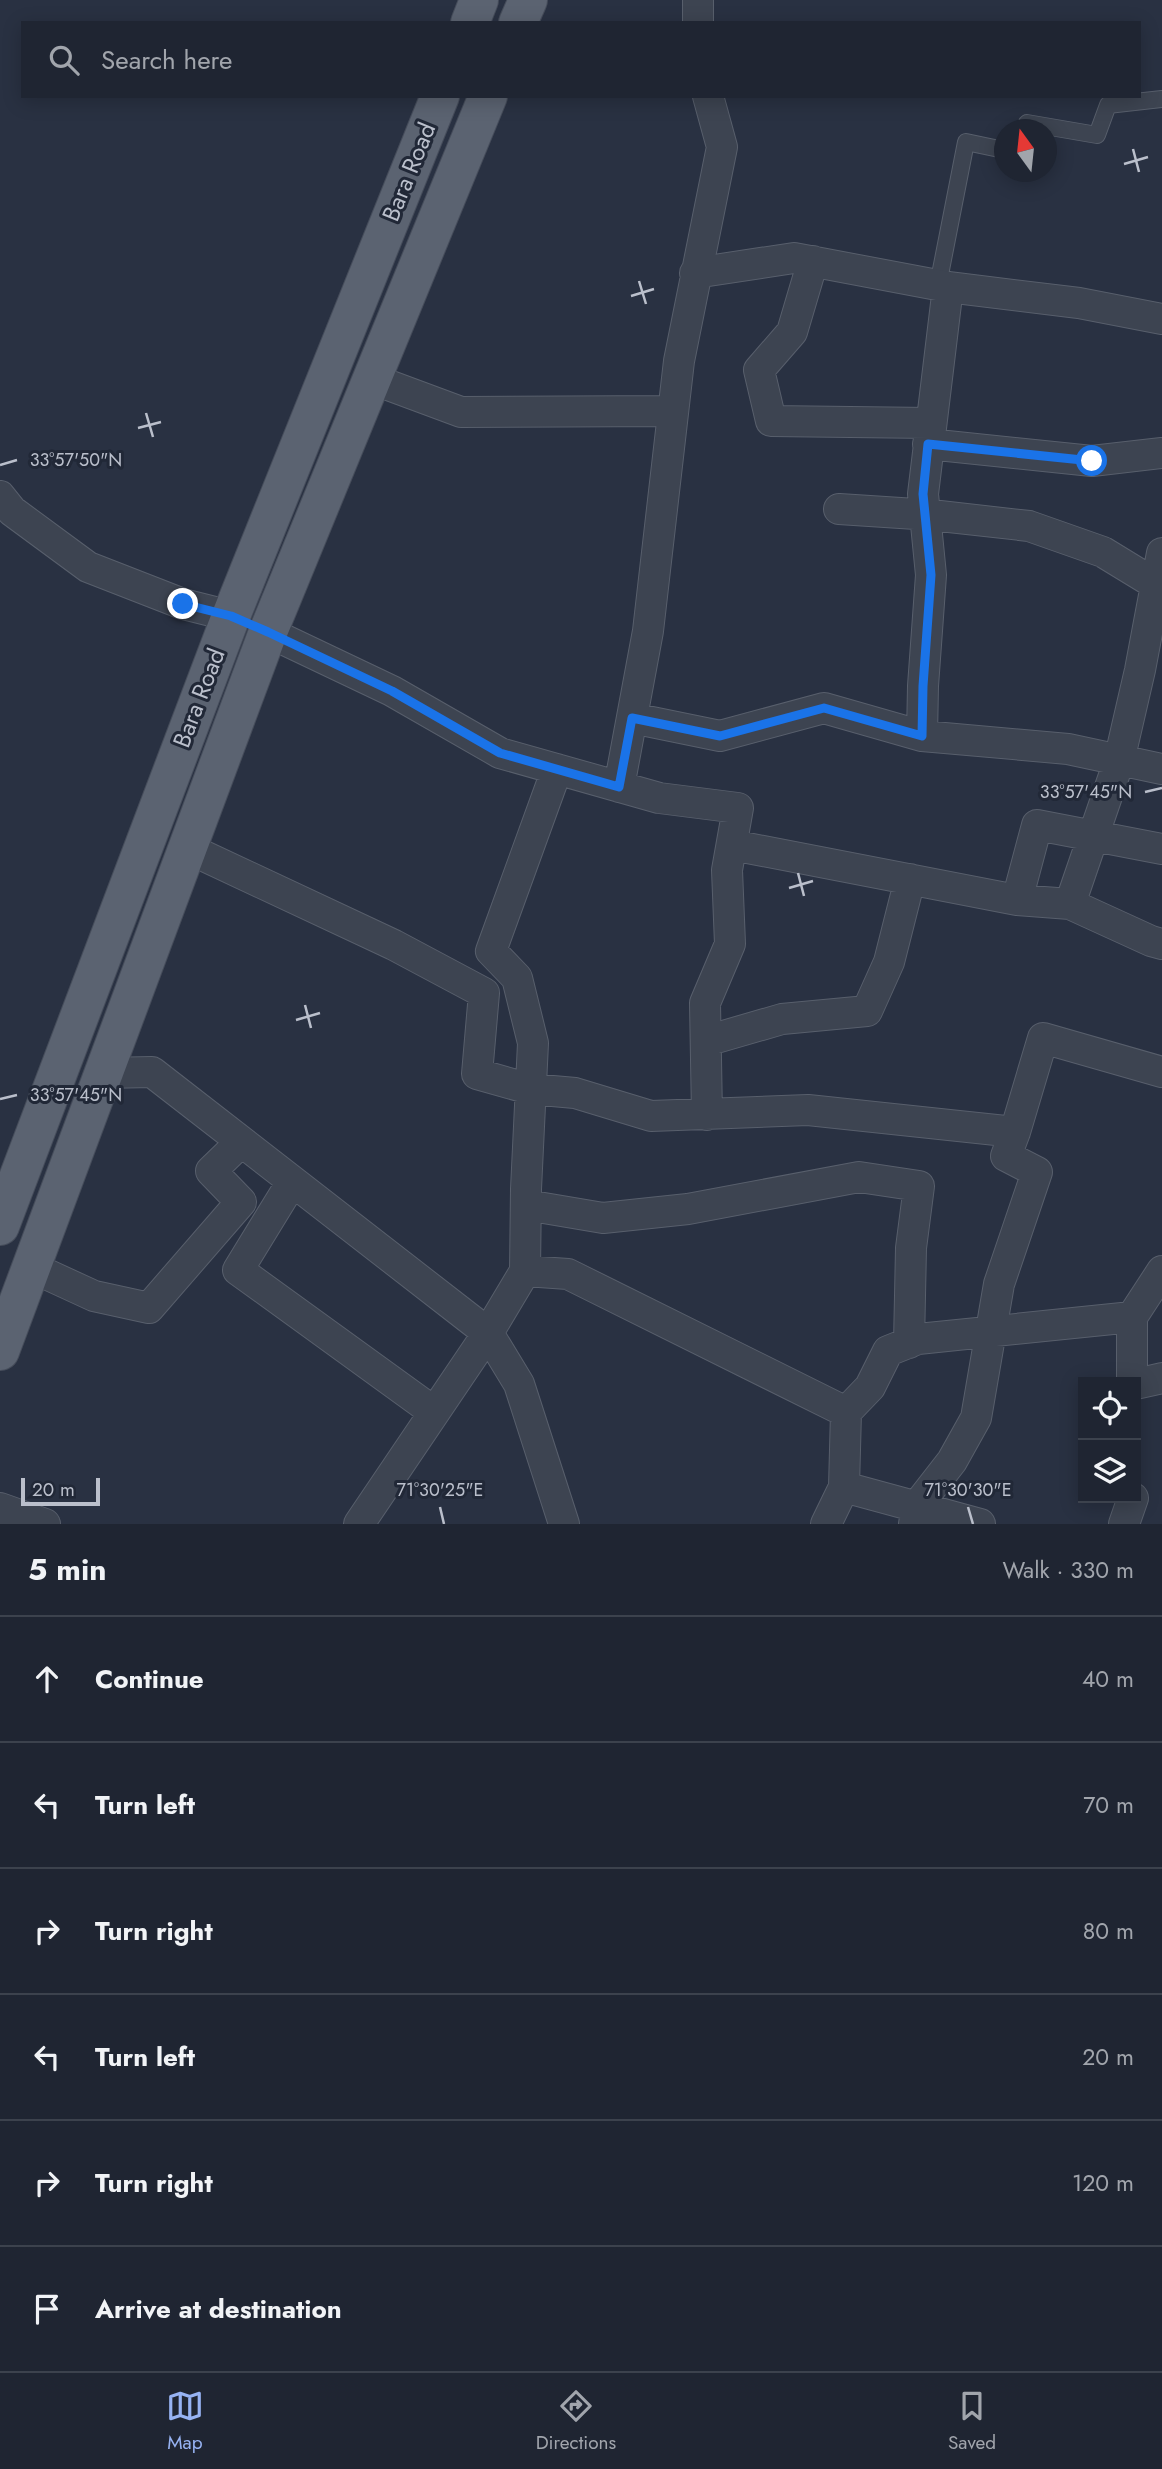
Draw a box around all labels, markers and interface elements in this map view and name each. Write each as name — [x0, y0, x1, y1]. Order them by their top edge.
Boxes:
search box — [21, 21, 1141, 98]
icon: search — [45, 41, 83, 79]
text: Search here — [101, 41, 233, 79]
street label: Bara Road — [373, 117, 444, 226]
north arrow — [994, 119, 1057, 182]
route start — [1076, 445, 1107, 476]
text: 33°57'50"N — [30, 447, 122, 473]
route end — [167, 588, 198, 619]
street label: Bara Road — [164, 643, 233, 752]
text: 33°57'45"N — [1040, 779, 1132, 805]
text: 33°57'45"N — [30, 1082, 122, 1108]
map controls — [1078, 1377, 1141, 1503]
button: locate — [1078, 1377, 1141, 1440]
button: layers — [1078, 1440, 1141, 1503]
scale bar — [21, 1475, 100, 1507]
text: 20 m — [32, 1476, 75, 1503]
text: 71°30'25"E — [397, 1477, 483, 1503]
text: 71°30'30"E — [924, 1477, 1012, 1503]
text: 5 min — [28, 1548, 106, 1591]
text: Walk · 330 m — [1003, 1553, 1134, 1587]
icon: ahead — [28, 1660, 66, 1698]
text: Continue — [95, 1660, 204, 1698]
text: 40 m — [1082, 1662, 1134, 1696]
icon: left — [28, 1786, 66, 1824]
text: Turn left — [95, 1786, 195, 1824]
text: 70 m — [1083, 1788, 1134, 1822]
icon: right — [28, 1912, 66, 1950]
text: Turn right — [95, 1912, 213, 1950]
text: 80 m — [1083, 1914, 1134, 1948]
icon: left — [28, 2038, 66, 2076]
text: Turn left — [95, 2038, 195, 2076]
text: 20 m — [1082, 2040, 1134, 2074]
icon: right — [28, 2164, 66, 2202]
text: Turn right — [95, 2164, 213, 2202]
text: 120 m — [1072, 2166, 1134, 2200]
icon: arrive — [28, 2290, 66, 2328]
text: Arrive at destination — [95, 2290, 342, 2328]
tab: Map — [166, 2387, 204, 2456]
tab: Directions — [536, 2387, 616, 2456]
tab: Saved — [948, 2387, 996, 2456]

